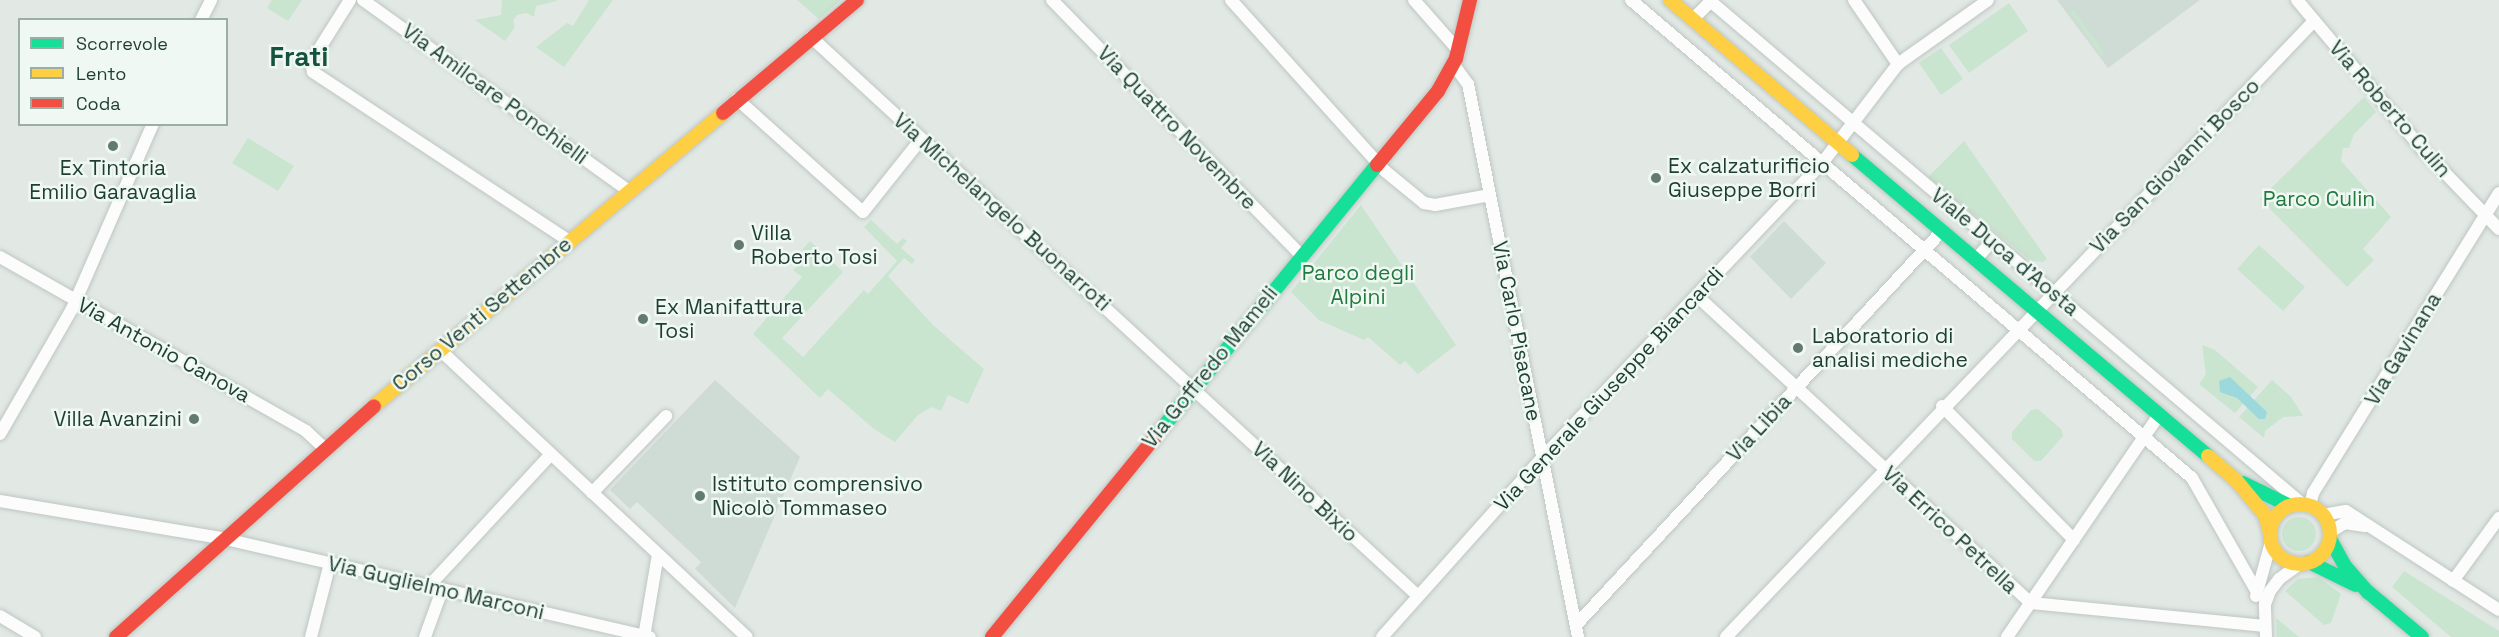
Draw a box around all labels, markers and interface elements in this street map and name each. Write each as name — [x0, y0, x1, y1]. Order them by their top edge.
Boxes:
legend — [18, 18, 228, 126]
street label: Via Amilcare Ponchielli — [397, 18, 593, 170]
text: Scorrevole — [76, 32, 168, 55]
street label: Via Roberto Culin — [2324, 35, 2456, 183]
district label: Frati — [270, 41, 328, 73]
street label: Via Quattro Novembre — [1092, 41, 1262, 215]
text: Lento — [76, 62, 126, 85]
street label: Via San Giovanni Bosco — [2085, 73, 2265, 259]
text: Coda — [76, 92, 121, 115]
street label: Via Michelangelo Buonarroti — [888, 108, 1116, 316]
marker: Ex Tintoria Emilio Garavaglia — [106, 139, 120, 153]
place label: Ex calzaturificio Giuseppe Borri — [1668, 153, 1830, 203]
place label: Ex Tintoria Emilio Garavaglia — [29, 155, 197, 205]
marker: Ex calzaturificio Giuseppe Borri — [1649, 171, 1663, 185]
street label: Viale Duca d'Aosta — [1926, 183, 2084, 321]
park label: Parco Culin — [2263, 186, 2375, 212]
place label: Villa Roberto Tosi — [751, 220, 878, 270]
street label: Corso Venti Settembre — [387, 231, 577, 397]
marker: Villa Roberto Tosi — [732, 238, 746, 252]
street label: Via Carlo Pisacane — [1487, 239, 1547, 423]
park label: Parco degli Alpini — [1302, 260, 1414, 310]
street label: Via Generale Giuseppe Biancardi — [1489, 262, 1729, 516]
street label: Via Goffredo Mameli — [1137, 281, 1283, 453]
street label: Via Gavinana — [2359, 288, 2447, 410]
street label: Via Antonio Canova — [73, 292, 255, 408]
place label: Ex Manifattura Tosi — [655, 294, 803, 344]
marker: Ex Manifattura Tosi — [636, 312, 650, 326]
place label: Laboratorio di analisi mediche — [1812, 323, 1968, 373]
marker: Laboratorio di analisi mediche — [1789, 339, 1807, 357]
street label: Via Libia — [1721, 389, 1797, 467]
place label: Villa Avanzini — [53, 406, 182, 432]
marker: Villa Avanzini — [187, 412, 201, 426]
street label: Via Nino Bixio — [1247, 437, 1363, 547]
street label: Via Errico Petrella — [1877, 461, 2023, 599]
place label: Istituto comprensivo Nicolò Tommaseo — [712, 471, 923, 521]
marker: Istituto comprensivo Nicolò Tommaseo — [693, 489, 707, 503]
street label: Via Guglielmo Marconi — [325, 551, 547, 625]

